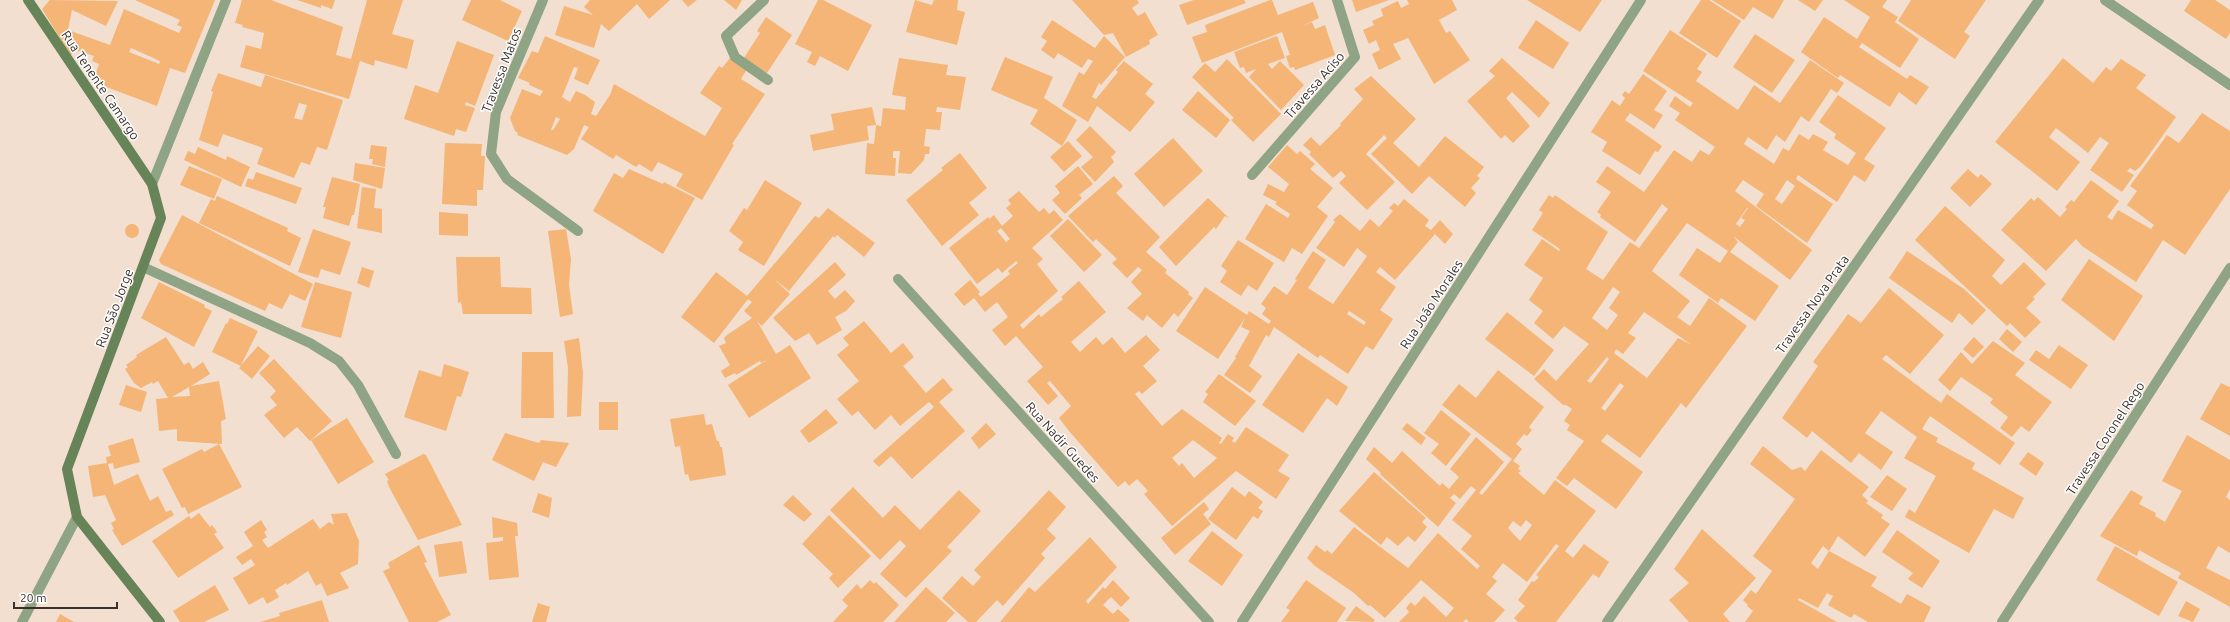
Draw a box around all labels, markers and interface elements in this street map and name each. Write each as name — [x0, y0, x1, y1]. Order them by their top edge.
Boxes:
street label: Travessa Matos — [478, 26, 524, 114]
street label: Rua Tenente Camargo — [59, 28, 143, 142]
street label: Travessa Aciso — [1281, 49, 1347, 121]
street label: Travessa Nova Prata — [1773, 252, 1851, 356]
street label: Rua João Morales — [1397, 257, 1465, 351]
street label: Rua São Jorge — [93, 267, 135, 349]
street label: Travessa Coronel Rego — [2063, 379, 2147, 497]
street label: Rua Nadir Guedes — [1023, 399, 1103, 485]
scale bar — [14, 584, 117, 610]
text: 20 m — [20, 591, 47, 604]

